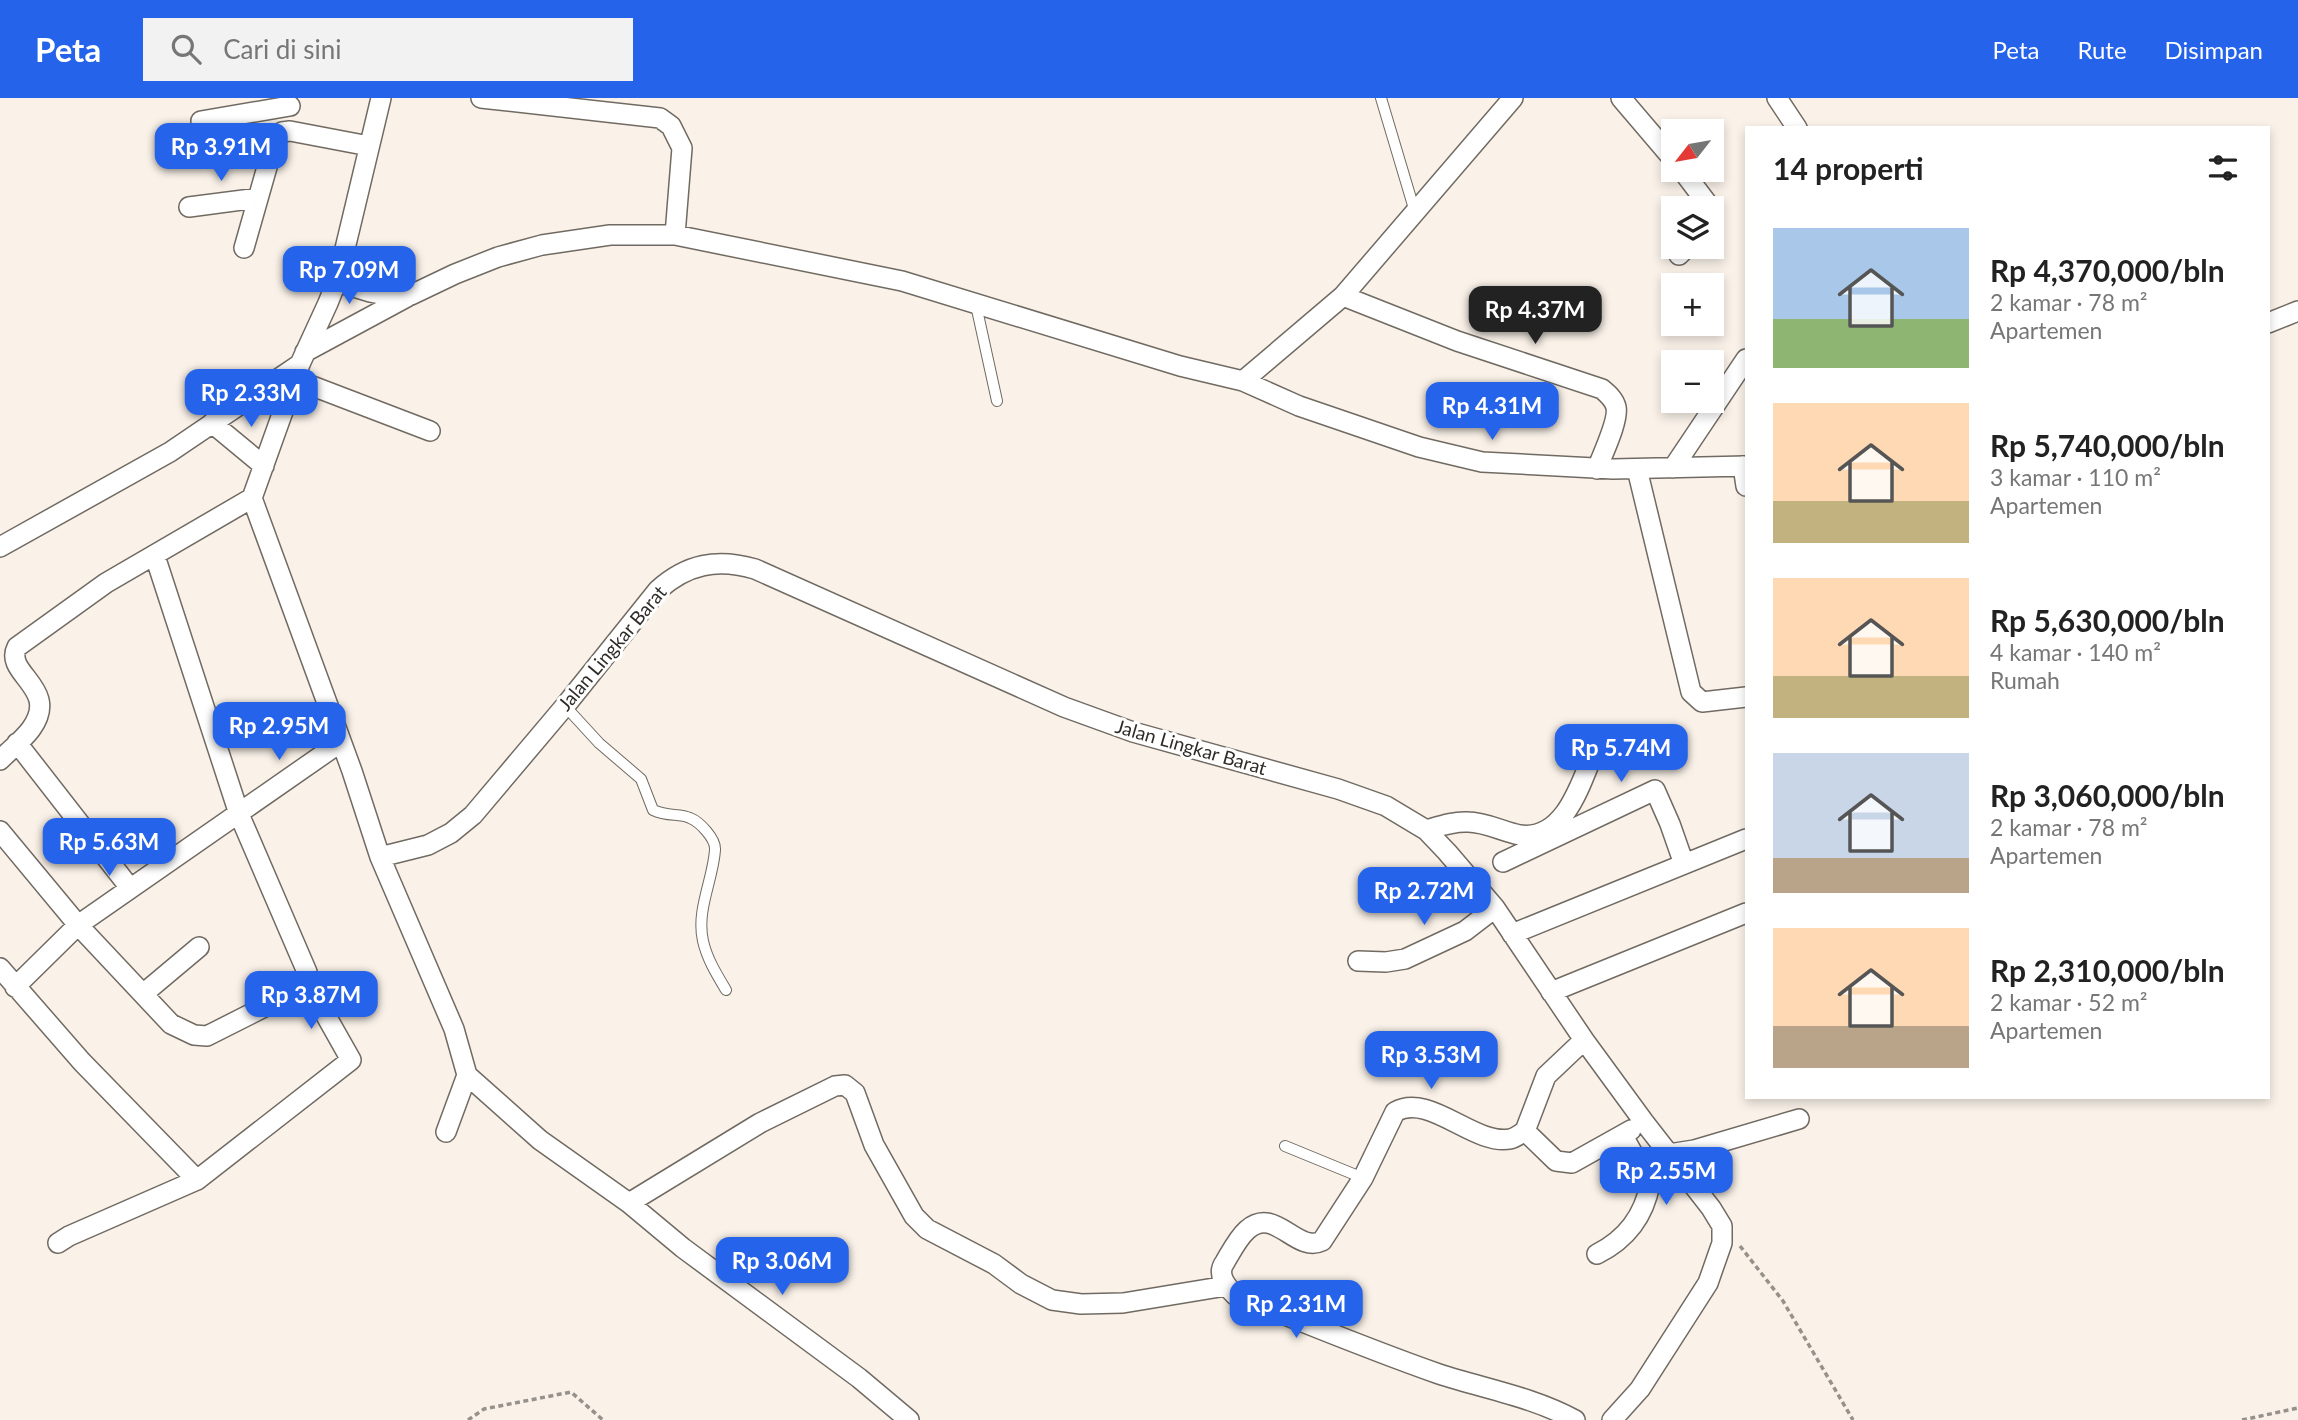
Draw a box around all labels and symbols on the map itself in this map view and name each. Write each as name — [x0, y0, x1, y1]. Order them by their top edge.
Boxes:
north arrow — [1661, 119, 1724, 182]
pin: Rp 3.91M — [149, 123, 293, 183]
pin: Rp 7.09M — [277, 246, 421, 306]
pin: Rp 4.37M — [1463, 286, 1607, 346]
pin: Rp 2.33M — [179, 370, 323, 429]
pin: Rp 4.31M — [1420, 382, 1564, 442]
street label: Jalan Lingkar Barat — [553, 580, 671, 715]
pin: Rp 2.95M — [207, 702, 351, 762]
street label: Jalan Lingkar Barat — [1113, 714, 1270, 779]
pin: Rp 5.74M — [1549, 724, 1693, 784]
pin: Rp 5.63M — [37, 818, 181, 878]
pin: Rp 2.72M — [1352, 868, 1496, 927]
pin: Rp 3.87M — [239, 972, 383, 1031]
pin: Rp 3.53M — [1359, 1032, 1503, 1091]
pin: Rp 2.55M — [1594, 1148, 1738, 1207]
pin: Rp 3.06M — [710, 1238, 854, 1297]
pin: Rp 2.31M — [1224, 1280, 1368, 1340]

